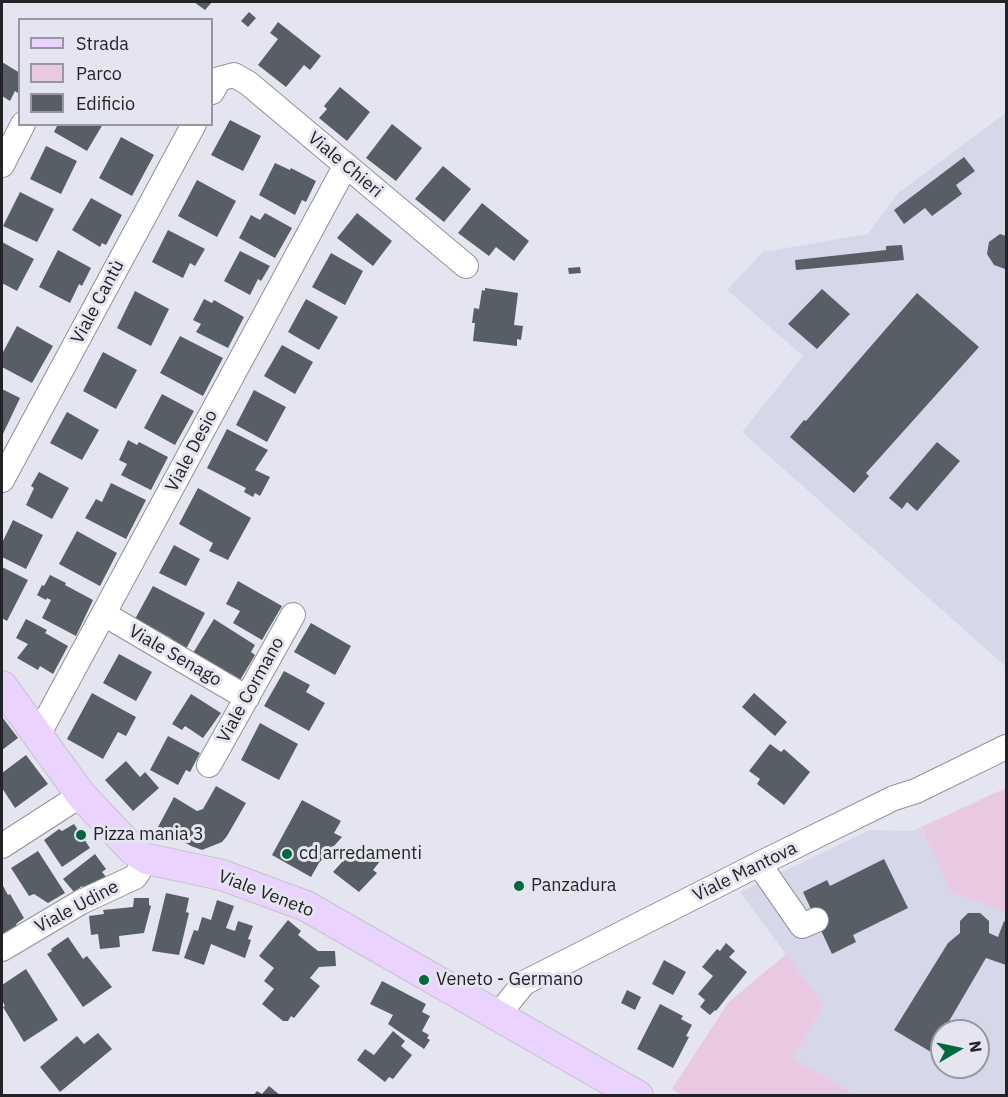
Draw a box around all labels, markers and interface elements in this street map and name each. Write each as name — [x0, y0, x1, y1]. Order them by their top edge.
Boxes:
legend — [18, 18, 213, 126]
text: Strada — [76, 32, 129, 55]
text: Parco — [76, 62, 122, 85]
text: Edificio — [76, 92, 135, 115]
street label: Viale Chieri — [303, 127, 387, 203]
street label: Viale Cantù — [67, 256, 129, 348]
street label: Viale Desio — [161, 406, 223, 496]
street label: Viale Senago — [125, 621, 225, 691]
street label: Viale Cormano — [213, 633, 289, 747]
place label: Pizza mania 3 — [93, 824, 204, 846]
marker: Pizza mania 3 — [74, 828, 88, 842]
street label: Viale Mantova — [689, 838, 801, 906]
place label: cd arredamenti — [299, 843, 422, 865]
marker: cd arredamenti — [280, 847, 294, 861]
street label: Viale Veneto — [215, 866, 317, 922]
place label: Panzadura — [531, 875, 616, 897]
street label: Viale Udine — [32, 876, 122, 938]
marker: Panzadura — [512, 879, 526, 893]
place label: Veneto - Germano — [436, 969, 583, 991]
marker: Veneto - Germano — [417, 973, 431, 987]
north arrow — [930, 1019, 990, 1079]
text: N — [965, 1039, 987, 1054]

